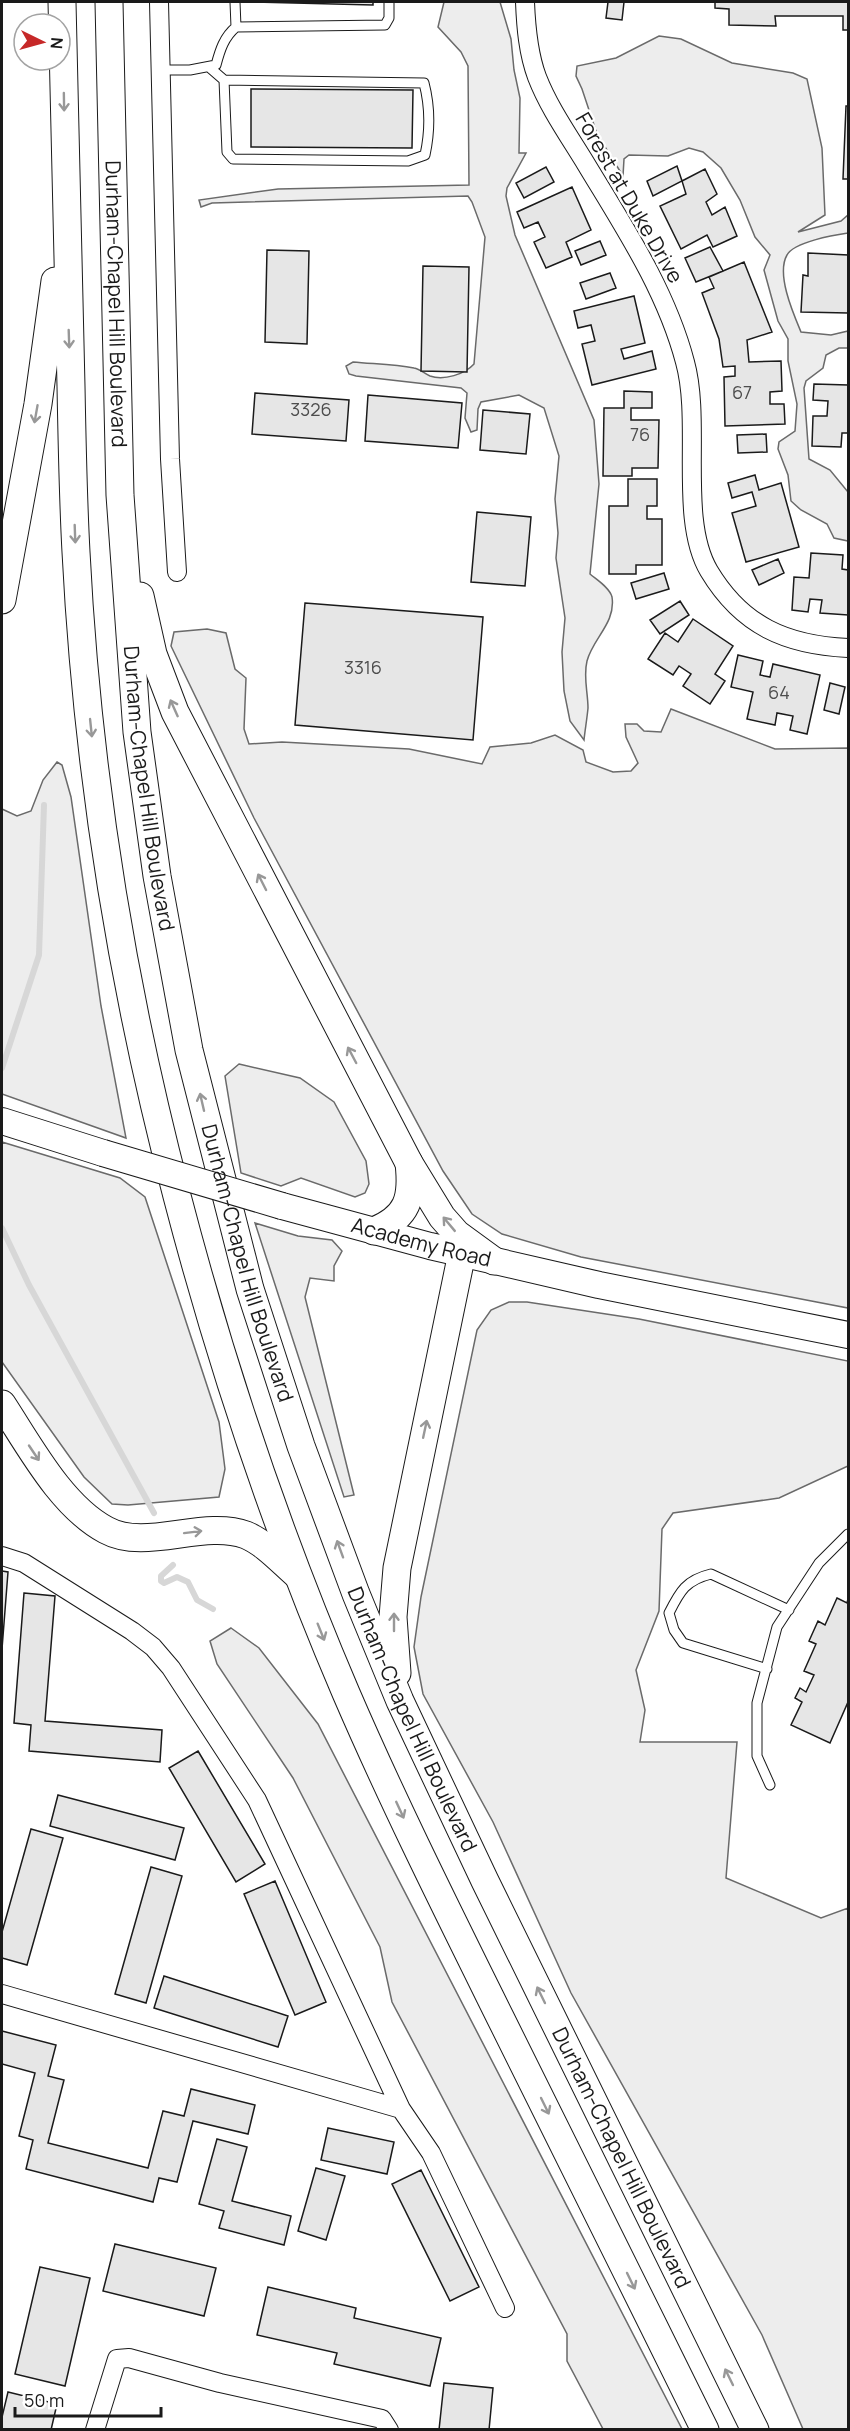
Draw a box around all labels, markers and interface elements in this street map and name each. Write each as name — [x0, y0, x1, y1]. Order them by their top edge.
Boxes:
north arrow — [12, 12, 72, 72]
text: N — [45, 37, 68, 50]
one-way arrow — [58, 91, 70, 111]
street label: Forest at Duke Drive — [570, 107, 690, 288]
street label: Durham-Chapel Hill Boulevard — [100, 160, 134, 448]
one-way arrow — [64, 328, 75, 348]
house number: 67 — [732, 380, 752, 404]
house number: 3326 — [290, 397, 332, 421]
one-way arrow — [30, 404, 41, 424]
house number: 76 — [630, 422, 650, 446]
one-way arrow — [69, 523, 81, 543]
street label: Durham-Chapel Hill Boulevard — [118, 645, 182, 933]
house number: 3316 — [344, 655, 382, 679]
house number: 64 — [768, 680, 790, 704]
one-way arrow — [168, 700, 179, 718]
one-way arrow — [86, 718, 97, 738]
one-way arrow — [255, 874, 267, 892]
one-way arrow — [346, 1047, 358, 1064]
one-way arrow — [196, 1093, 208, 1112]
street label: Durham-Chapel Hill Boulevard — [196, 1121, 301, 1405]
street label: Academy Road — [348, 1210, 494, 1273]
one-way arrow — [442, 1216, 455, 1232]
one-way arrow — [420, 1420, 431, 1440]
one-way arrow — [28, 1444, 40, 1460]
one-way arrow — [183, 1527, 203, 1538]
one-way arrow — [333, 1541, 344, 1559]
street label: Durham-Chapel Hill Boulevard — [342, 1582, 484, 1856]
one-way arrow — [388, 1612, 400, 1632]
one-way arrow — [316, 1622, 327, 1640]
one-way arrow — [395, 1801, 406, 1819]
one-way arrow — [535, 1986, 547, 2004]
street label: Durham-Chapel Hill Boulevard — [546, 2022, 698, 2293]
one-way arrow — [539, 2097, 551, 2115]
one-way arrow — [626, 2272, 638, 2290]
one-way arrow — [723, 2369, 735, 2386]
scale bar — [15, 2380, 160, 2418]
text: 50 m — [24, 2388, 64, 2412]

